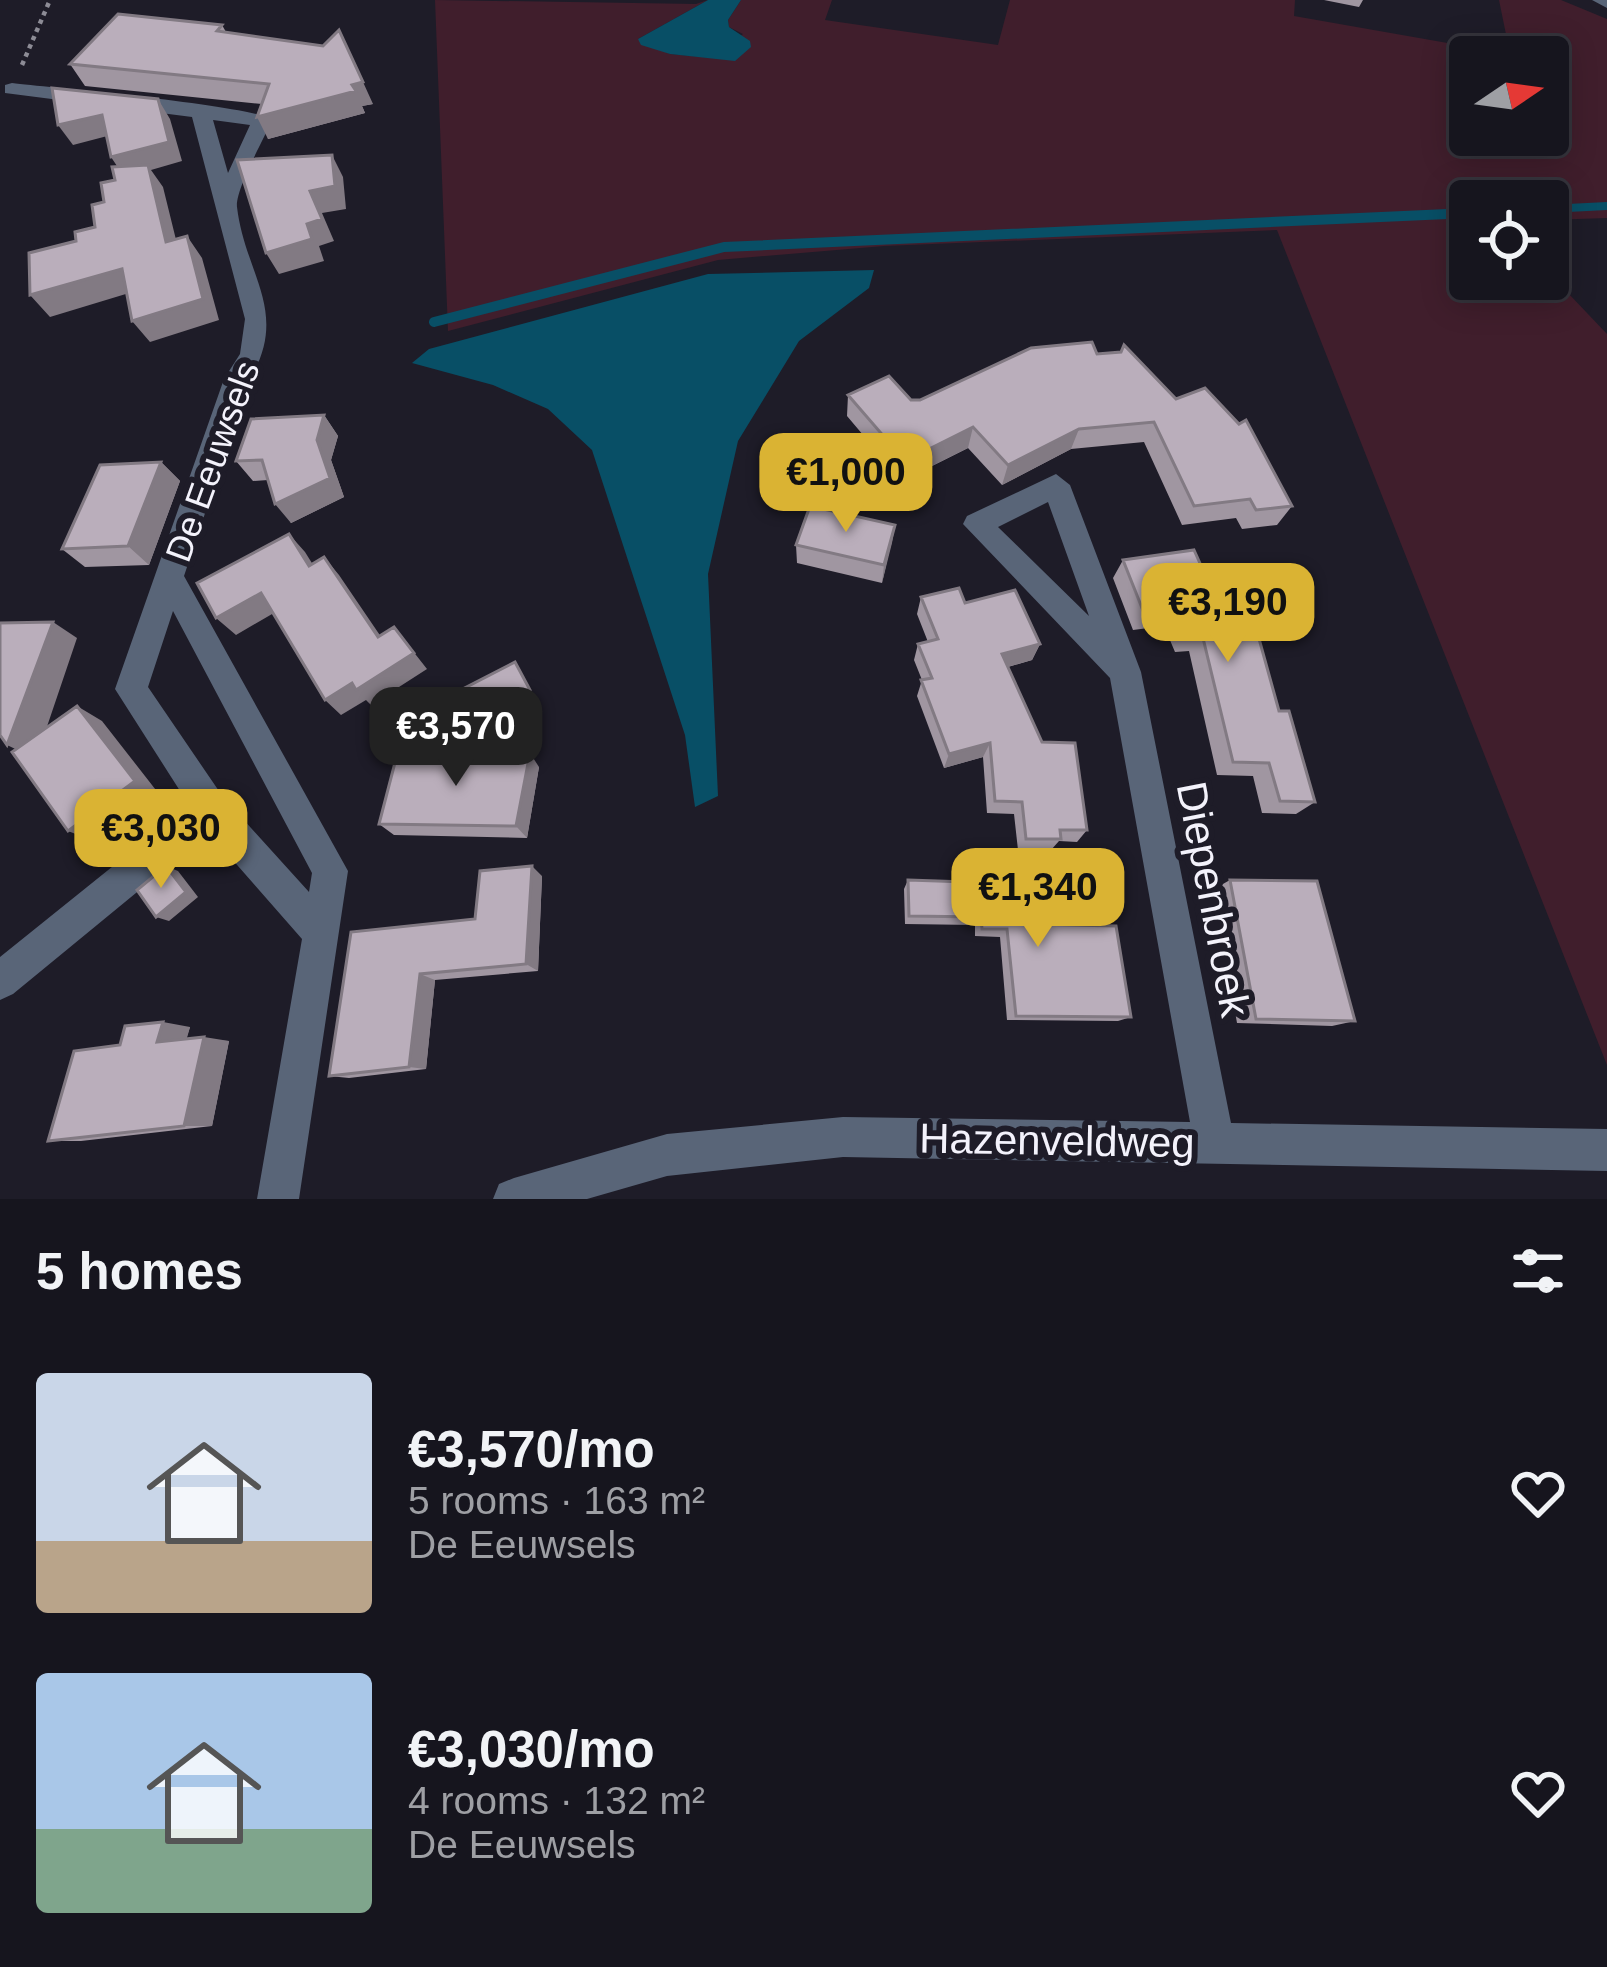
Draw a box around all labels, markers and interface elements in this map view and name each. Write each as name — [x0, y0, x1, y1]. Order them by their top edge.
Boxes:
north arrow — [1449, 36, 1569, 156]
map controls — [1449, 36, 1569, 300]
button: locate — [1449, 180, 1569, 300]
street label: De Eeuwsels — [157, 355, 268, 567]
pin: €1,000 — [748, 433, 944, 535]
text: €1,000 — [786, 450, 906, 493]
pin: €3,190 — [1130, 563, 1326, 665]
text: €3,190 — [1168, 580, 1288, 623]
pin: €3,570 — [358, 687, 554, 789]
text: €3,570 — [396, 704, 516, 747]
street label: Diepenbroek — [1168, 778, 1259, 1021]
pin: €3,030 — [63, 789, 259, 891]
text: €3,030 — [101, 806, 221, 849]
pin: €1,340 — [940, 848, 1136, 950]
text: €1,340 — [978, 865, 1098, 908]
street label: Hazenveldweg — [919, 1115, 1195, 1166]
icon: filters — [1505, 1238, 1571, 1304]
text: 5 homes — [36, 1243, 243, 1300]
icon: home — [132, 1421, 276, 1565]
text: €3,570/mo — [408, 1421, 655, 1478]
icon: heart — [1505, 1460, 1571, 1526]
text: 5 rooms · 163 m² — [408, 1479, 705, 1522]
text: De Eeuwsels — [408, 1523, 636, 1566]
icon: home — [132, 1721, 276, 1865]
text: €3,030/mo — [408, 1721, 655, 1778]
icon: heart — [1505, 1760, 1571, 1826]
text: 4 rooms · 132 m² — [408, 1779, 705, 1822]
text: De Eeuwsels — [408, 1823, 636, 1866]

